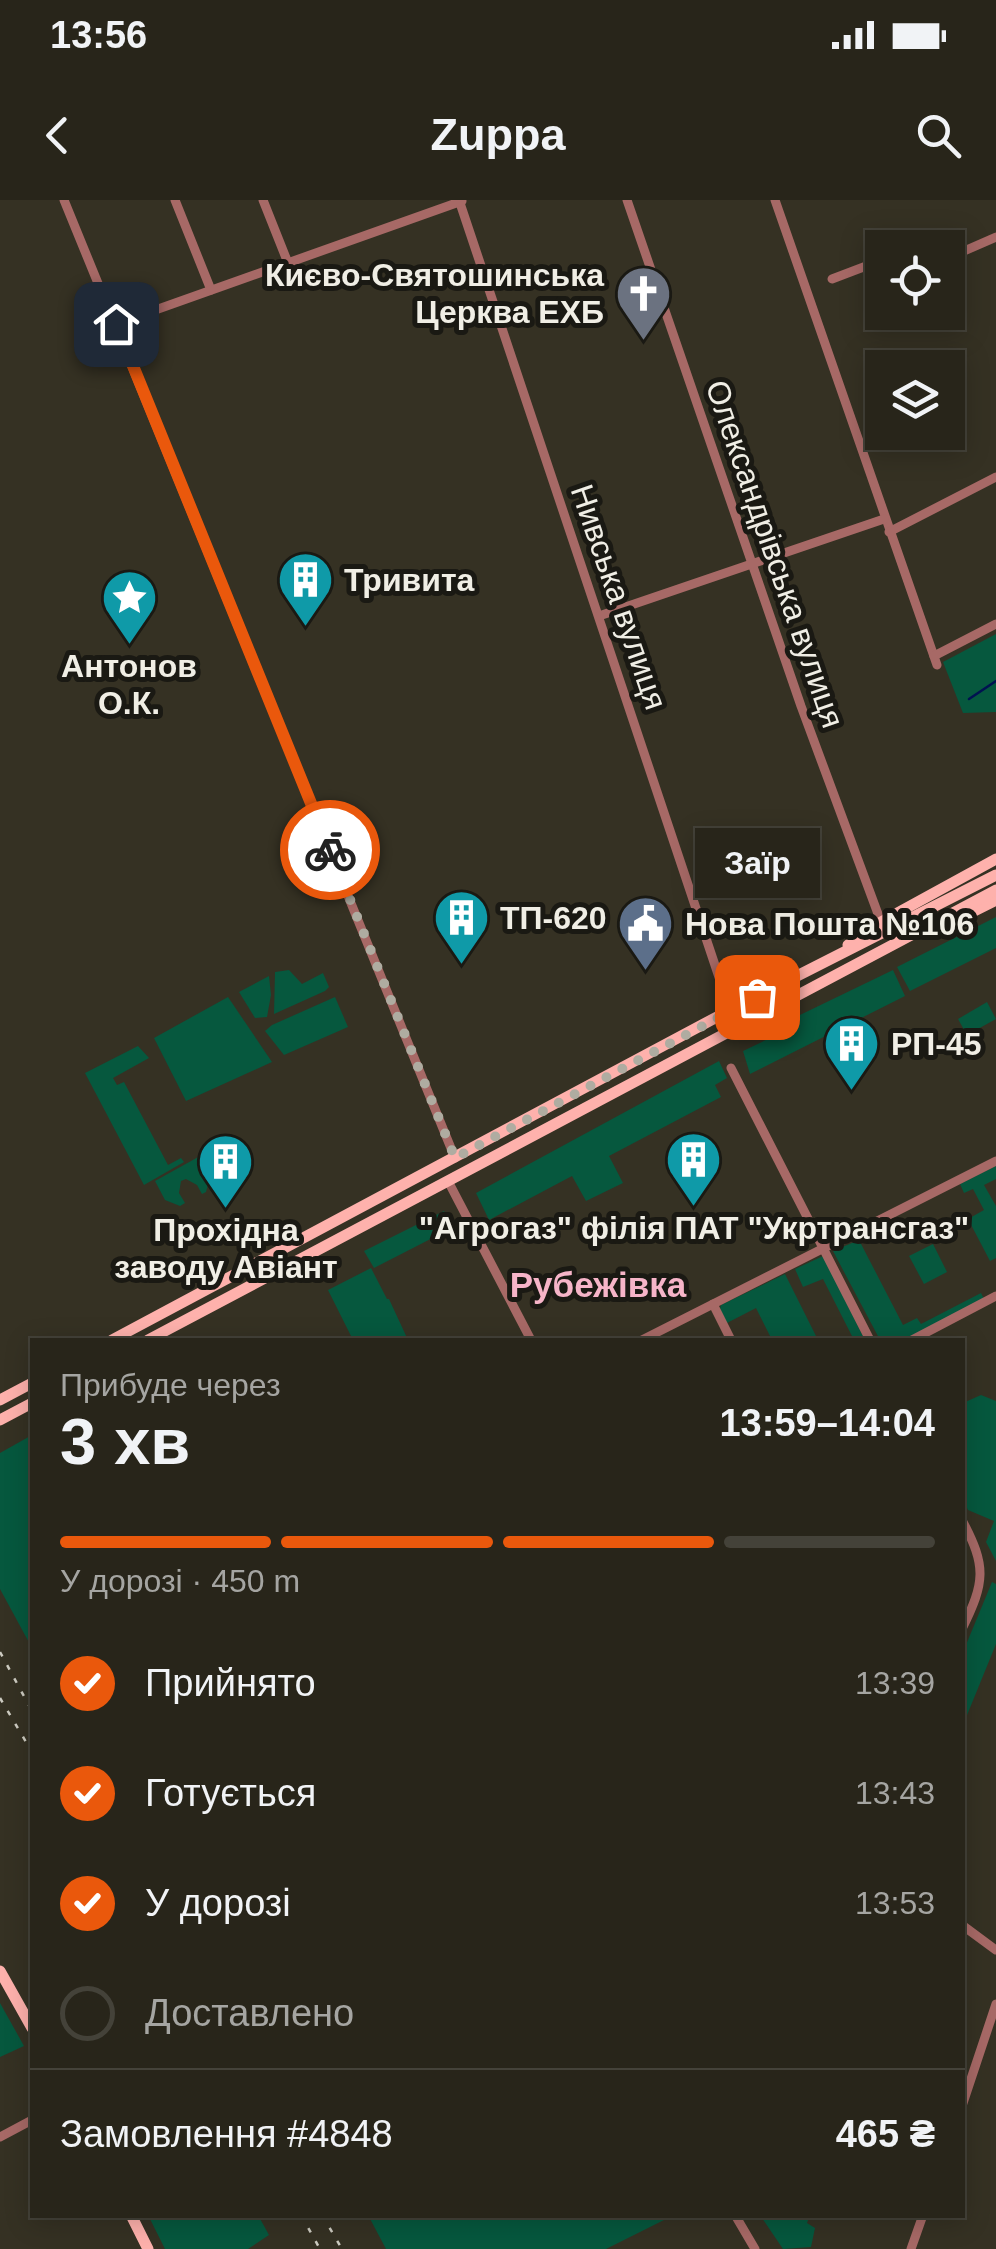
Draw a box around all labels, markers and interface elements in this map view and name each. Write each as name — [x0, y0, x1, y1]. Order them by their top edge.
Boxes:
text: 13:56 — [50, 14, 147, 56]
icon: back — [30, 108, 85, 163]
icon: search — [911, 108, 966, 163]
text: Zuppa — [431, 109, 565, 160]
map controls — [865, 230, 965, 450]
button: locate — [865, 230, 965, 330]
place label: Києво-Святошинська Церква ЕХБ — [265, 257, 604, 330]
church icon: Києво-Святошинська Церква ЕХБ — [613, 263, 673, 342]
pin — [74, 282, 159, 367]
icon: home — [89, 297, 144, 352]
button: layers — [865, 350, 965, 450]
street label: Олександрівська вулиця — [699, 376, 851, 732]
street label: Нивська вулиця — [564, 480, 674, 714]
building icon: Тривита — [275, 550, 335, 629]
place label: Тривита — [344, 562, 475, 598]
place icon: Антонов О.К. — [99, 567, 159, 646]
place label: Антонов О.К. — [61, 648, 197, 721]
courier — [280, 800, 380, 900]
icon: bike — [303, 823, 358, 878]
callout: Заїр — [694, 827, 820, 897]
text: Заїр — [724, 845, 791, 881]
building icon: ТП-620 — [431, 888, 491, 967]
public building icon: Нова Пошта №106 — [616, 894, 676, 973]
place label: ТП-620 — [500, 900, 607, 936]
place label: Нова Пошта №106 — [685, 906, 974, 942]
pin — [715, 955, 800, 1040]
icon: bag — [730, 970, 785, 1025]
building icon: РП-45 — [822, 1014, 882, 1093]
place label: РП-45 — [891, 1026, 982, 1062]
building icon: "Агрогаз" філія ПАТ "Укртрансгаз" — [664, 1129, 724, 1208]
building icon: Прохідна заводу Авіант — [196, 1131, 256, 1210]
place label: "Агрогаз" філія ПАТ "Укртрансгаз" — [419, 1210, 969, 1246]
place label: Прохідна заводу Авіант — [114, 1212, 338, 1285]
district label: Рубежівка — [510, 1265, 687, 1304]
text: Прибуде через — [60, 1367, 281, 1403]
text: 13:59–14:04 — [719, 1402, 935, 1444]
text: 3 хв — [60, 1405, 190, 1478]
text: У дорозі · 450 m — [60, 1563, 300, 1599]
icon: check — [60, 1656, 115, 1711]
text: Прийнято — [145, 1662, 316, 1704]
text: 13:39 — [855, 1665, 935, 1701]
icon: check — [60, 1766, 115, 1821]
text: Готується — [145, 1772, 316, 1814]
text: 13:43 — [855, 1775, 935, 1811]
icon: check — [60, 1876, 115, 1931]
text: У дорозі — [145, 1882, 291, 1924]
text: 13:53 — [855, 1885, 935, 1921]
text: Доставлено — [145, 1992, 354, 2034]
text: Замовлення #4848 — [60, 2113, 393, 2155]
text: 465 ₴ — [836, 2113, 935, 2155]

